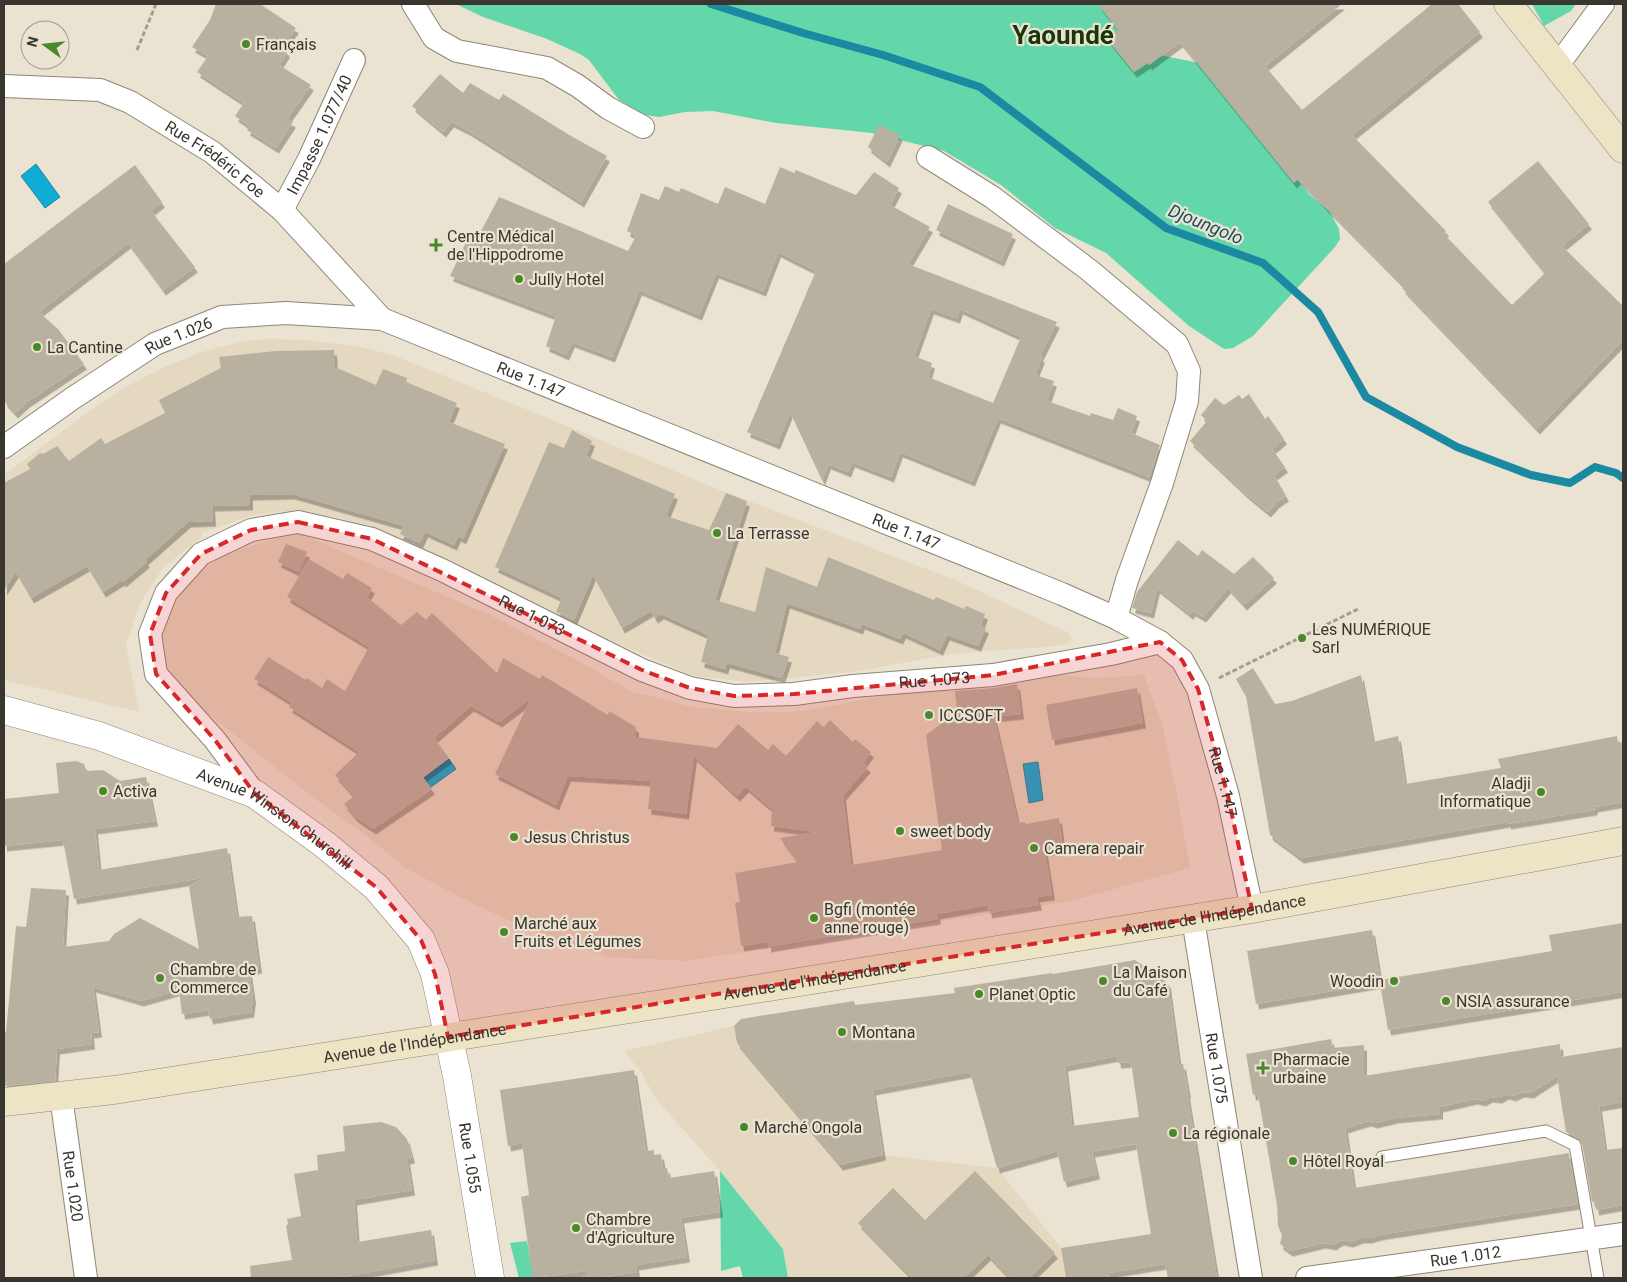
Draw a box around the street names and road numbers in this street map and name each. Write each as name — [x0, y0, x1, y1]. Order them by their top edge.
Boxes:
street label: Impasse 1.077/40 — [283, 72, 355, 198]
street label: Rue Frédéric Foe — [162, 116, 269, 201]
street label: Rue 1.026 — [141, 312, 215, 358]
street label: Rue 1.147 — [494, 357, 568, 401]
street label: Rue 1.147 — [870, 509, 943, 553]
street label: Rue 1.073 — [496, 591, 568, 640]
street label: Rue 1.073 — [898, 667, 971, 692]
street label: Rue 1.147 — [1205, 745, 1242, 818]
street label: Avenue Winston Churchill — [194, 764, 356, 873]
street label: Avenue de l'Indépendance — [1122, 890, 1307, 939]
street label: Avenue de l'Indépendance — [722, 955, 907, 1004]
street label: Avenue de l'Indépendance — [322, 1019, 507, 1066]
street label: Rue 1.075 — [1202, 1031, 1232, 1105]
street label: Rue 1.055 — [455, 1121, 485, 1194]
street label: Rue 1.020 — [59, 1150, 88, 1223]
street label: Rue 1.012 — [1429, 1242, 1502, 1270]

